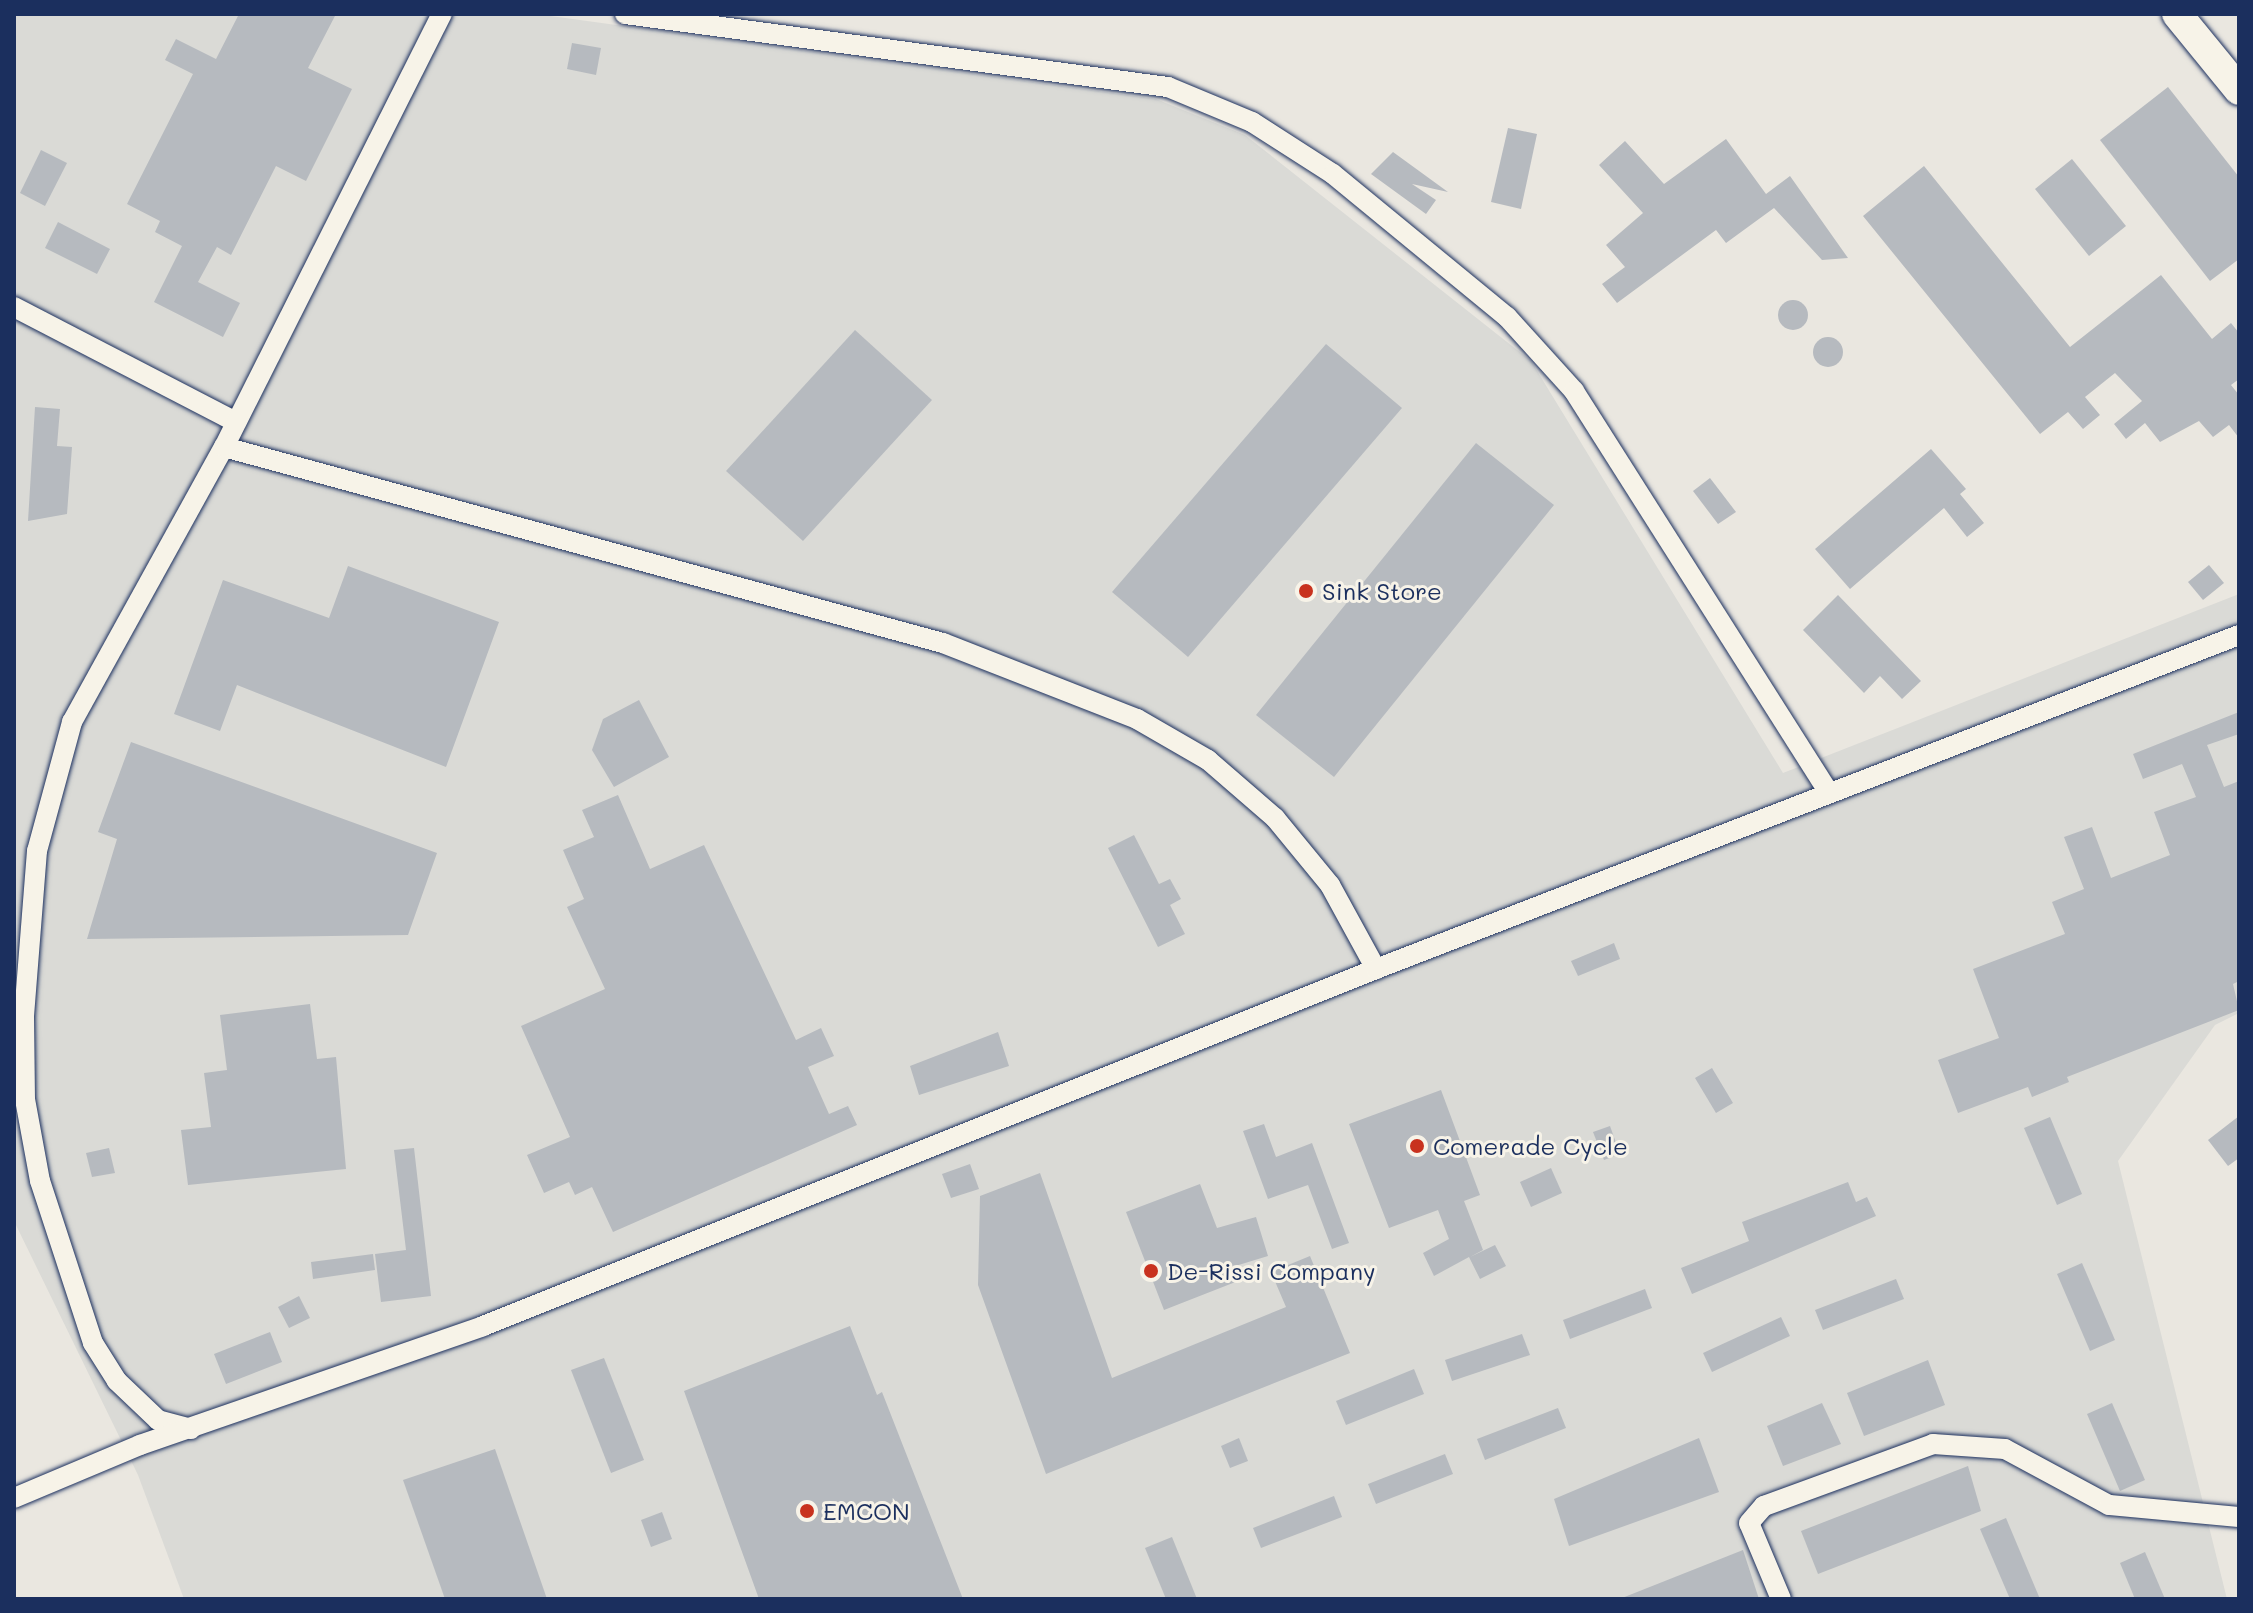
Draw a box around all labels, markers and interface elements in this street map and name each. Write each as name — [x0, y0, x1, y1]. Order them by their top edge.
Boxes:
place label: Sink Store — [1322, 577, 1442, 605]
marker: Sink Store — [1297, 582, 1315, 600]
place label: Comerade Cycle — [1433, 1132, 1628, 1160]
marker: Comerade Cycle — [1408, 1137, 1426, 1155]
place label: De-Rissi Company — [1167, 1257, 1376, 1285]
marker: De-Rissi Company — [1142, 1262, 1160, 1280]
place label: EMCON — [823, 1497, 910, 1525]
marker: EMCON — [798, 1502, 816, 1520]

